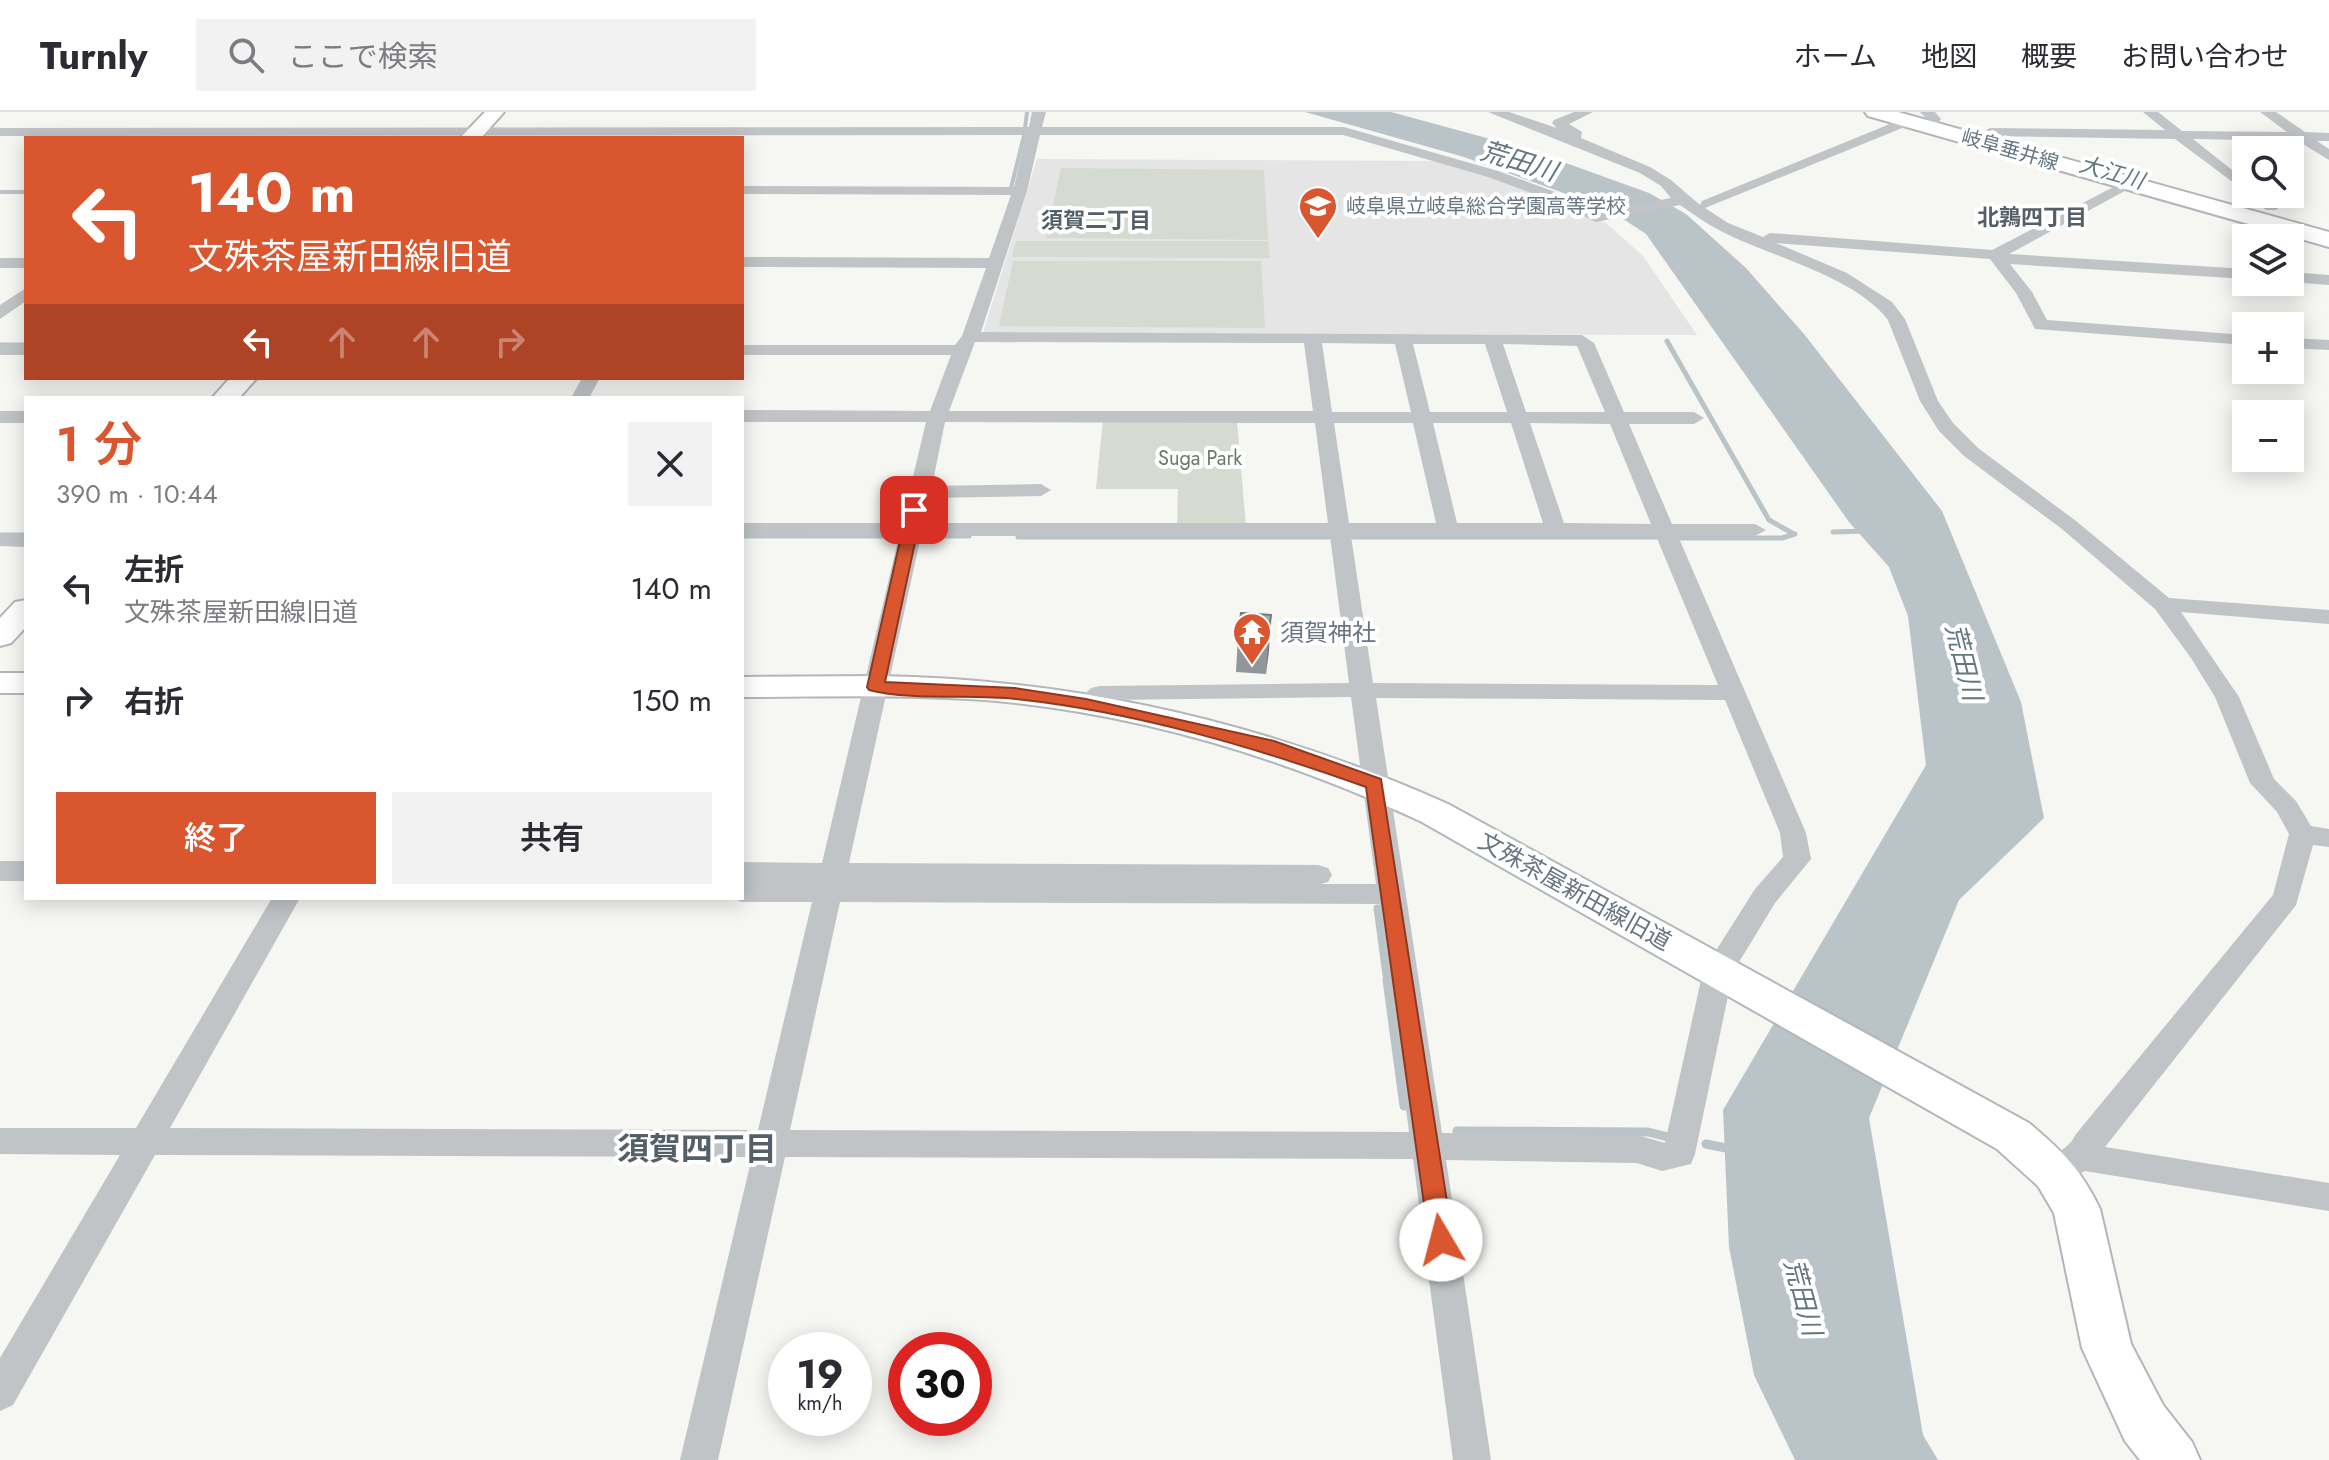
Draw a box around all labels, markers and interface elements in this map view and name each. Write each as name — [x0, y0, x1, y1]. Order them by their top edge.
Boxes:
search box — [196, 19, 756, 91]
text: Turnly — [40, 28, 148, 83]
icon: search — [224, 33, 268, 77]
text: ここで検索 — [288, 35, 438, 78]
text: ホーム — [1794, 36, 1877, 77]
text: 地図 — [1921, 36, 1977, 77]
text: 概要 — [2021, 36, 2077, 77]
text: お問い合わせ — [2121, 36, 2289, 77]
street label: 岐阜垂井線 — [1958, 122, 2062, 178]
water label: 荒田川 — [1476, 131, 1565, 191]
map controls — [2232, 136, 2304, 472]
button: search — [2232, 136, 2304, 208]
water label: 大江川 — [2076, 148, 2150, 197]
text: 140 m — [188, 152, 355, 233]
icon: left — [56, 168, 160, 272]
school or university icon: 岐阜県立岐阜総合学園高等学校 — [1297, 185, 1339, 240]
place label: 岐阜県立岐阜総合学園高等学校 — [1346, 192, 1626, 221]
district label: 北鶉四丁目 — [1977, 201, 2087, 233]
district label: 須賀二丁目 — [1041, 204, 1151, 236]
button: layers — [2232, 224, 2304, 296]
text: 文殊茶屋新田線旧道 — [188, 230, 512, 282]
button: + — [2232, 312, 2304, 384]
icon: left — [236, 320, 280, 364]
icon: ahead — [320, 320, 364, 364]
icon: ahead — [404, 320, 448, 364]
icon: right — [488, 320, 532, 364]
button: − — [2232, 400, 2304, 472]
text: 1 分 — [56, 410, 142, 479]
button: close — [628, 422, 712, 506]
park label: Suga Park — [1158, 444, 1242, 473]
text: 390 m · 10:44 — [56, 475, 218, 513]
pin — [880, 476, 948, 544]
icon: arrive — [892, 488, 936, 532]
text: 左折 — [124, 548, 184, 591]
icon: left — [56, 566, 100, 610]
text: 140 m — [631, 567, 712, 610]
text: 文殊茶屋新田線旧道 — [124, 593, 358, 631]
temple icon: 須賀神社 — [1231, 611, 1273, 666]
place label: 須賀神社 — [1280, 615, 1376, 650]
water label: 荒田川 — [1936, 620, 1993, 707]
icon: right — [56, 678, 100, 722]
text: 150 m — [631, 679, 712, 722]
text: 右折 — [124, 680, 184, 723]
button: 終了 — [56, 792, 376, 884]
button: 共有 — [392, 792, 712, 884]
street label: 文殊茶屋新田線旧道 — [1472, 823, 1678, 959]
district label: 須賀四丁目 — [617, 1126, 777, 1172]
position arrow — [1399, 1198, 1483, 1282]
water label: 荒田川 — [1775, 1254, 1832, 1342]
speed limit sign: 30 — [888, 1332, 992, 1436]
text: 19 — [796, 1345, 844, 1403]
text: km/h — [797, 1389, 843, 1418]

